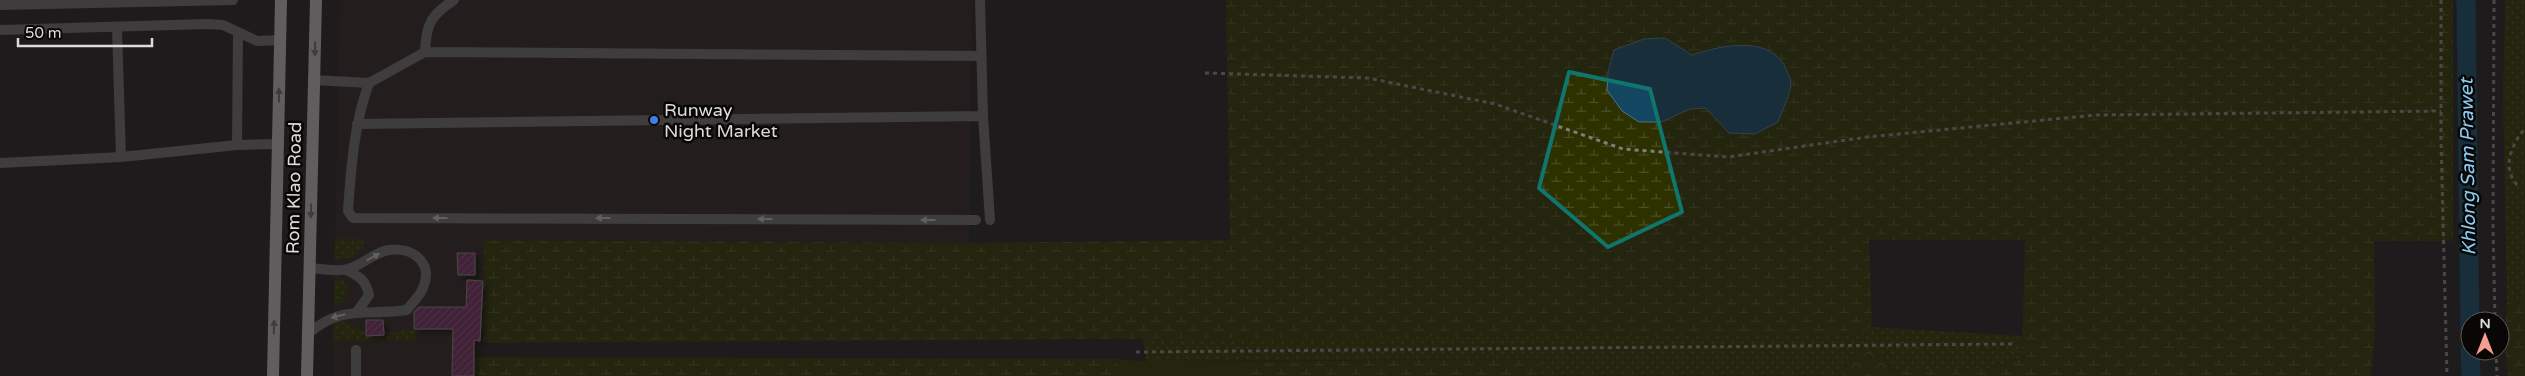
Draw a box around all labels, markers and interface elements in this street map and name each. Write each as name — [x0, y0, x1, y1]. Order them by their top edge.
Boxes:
scale bar — [18, 15, 151, 47]
text: 50 m — [25, 24, 62, 42]
one-way arrow — [310, 41, 318, 57]
water label: Khlong Sam Prawet — [2455, 75, 2481, 256]
one-way arrow — [276, 87, 284, 103]
place label: Runway Night Market — [664, 99, 778, 142]
marker: Runway Night Market — [648, 114, 660, 126]
street label: Rom Klao Road — [282, 122, 306, 254]
one-way arrow — [307, 203, 315, 219]
one-way arrow — [432, 214, 448, 222]
one-way arrow — [594, 214, 610, 222]
one-way arrow — [757, 215, 773, 223]
one-way arrow — [919, 216, 935, 224]
one-way arrow — [366, 252, 379, 261]
north arrow — [2460, 311, 2510, 361]
one-way arrow — [330, 312, 345, 320]
text: N — [2479, 315, 2491, 332]
one-way arrow — [270, 319, 278, 335]

